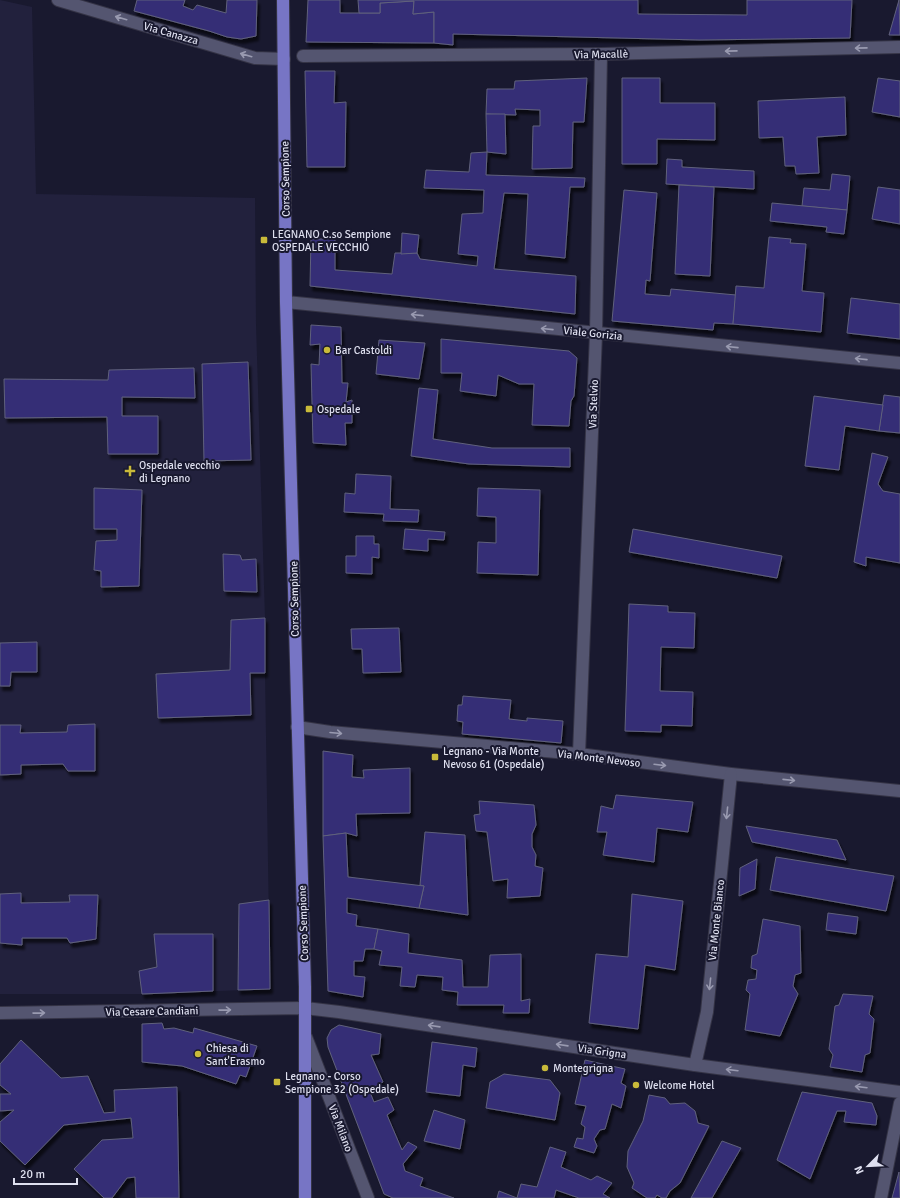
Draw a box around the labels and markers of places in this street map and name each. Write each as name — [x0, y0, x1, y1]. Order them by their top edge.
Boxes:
place label: LEGNANO C.so Sempione OSPEDALE VECCHIO — [272, 228, 391, 254]
marker: LEGNANO C.so Sempione OSPEDALE VECCHIO — [259, 235, 269, 245]
place label: Bar Castoldi — [335, 344, 392, 357]
marker: Bar Castoldi — [322, 345, 332, 355]
place label: Ospedale — [317, 403, 360, 416]
marker: Ospedale — [304, 404, 314, 414]
place label: Ospedale vecchio di Legnano — [139, 459, 220, 485]
marker: Ospedale vecchio di Legnano — [124, 465, 136, 477]
place label: Legnano - Via Monte Nevoso 61 (Ospedale) — [443, 745, 544, 771]
marker: Legnano - Via Monte Nevoso 61 (Ospedale) — [430, 752, 440, 762]
place label: Chiesa di Sant'Erasmo — [206, 1042, 265, 1068]
marker: Chiesa di Sant'Erasmo — [193, 1049, 203, 1059]
place label: Montegrigna — [553, 1062, 614, 1075]
marker: Montegrigna — [540, 1063, 550, 1073]
place label: Legnano - Corso Sempione 32 (Ospedale) — [285, 1070, 399, 1096]
marker: Legnano - Corso Sempione 32 (Ospedale) — [272, 1077, 282, 1087]
place label: Welcome Hotel — [644, 1079, 715, 1092]
marker: Welcome Hotel — [631, 1080, 641, 1090]

